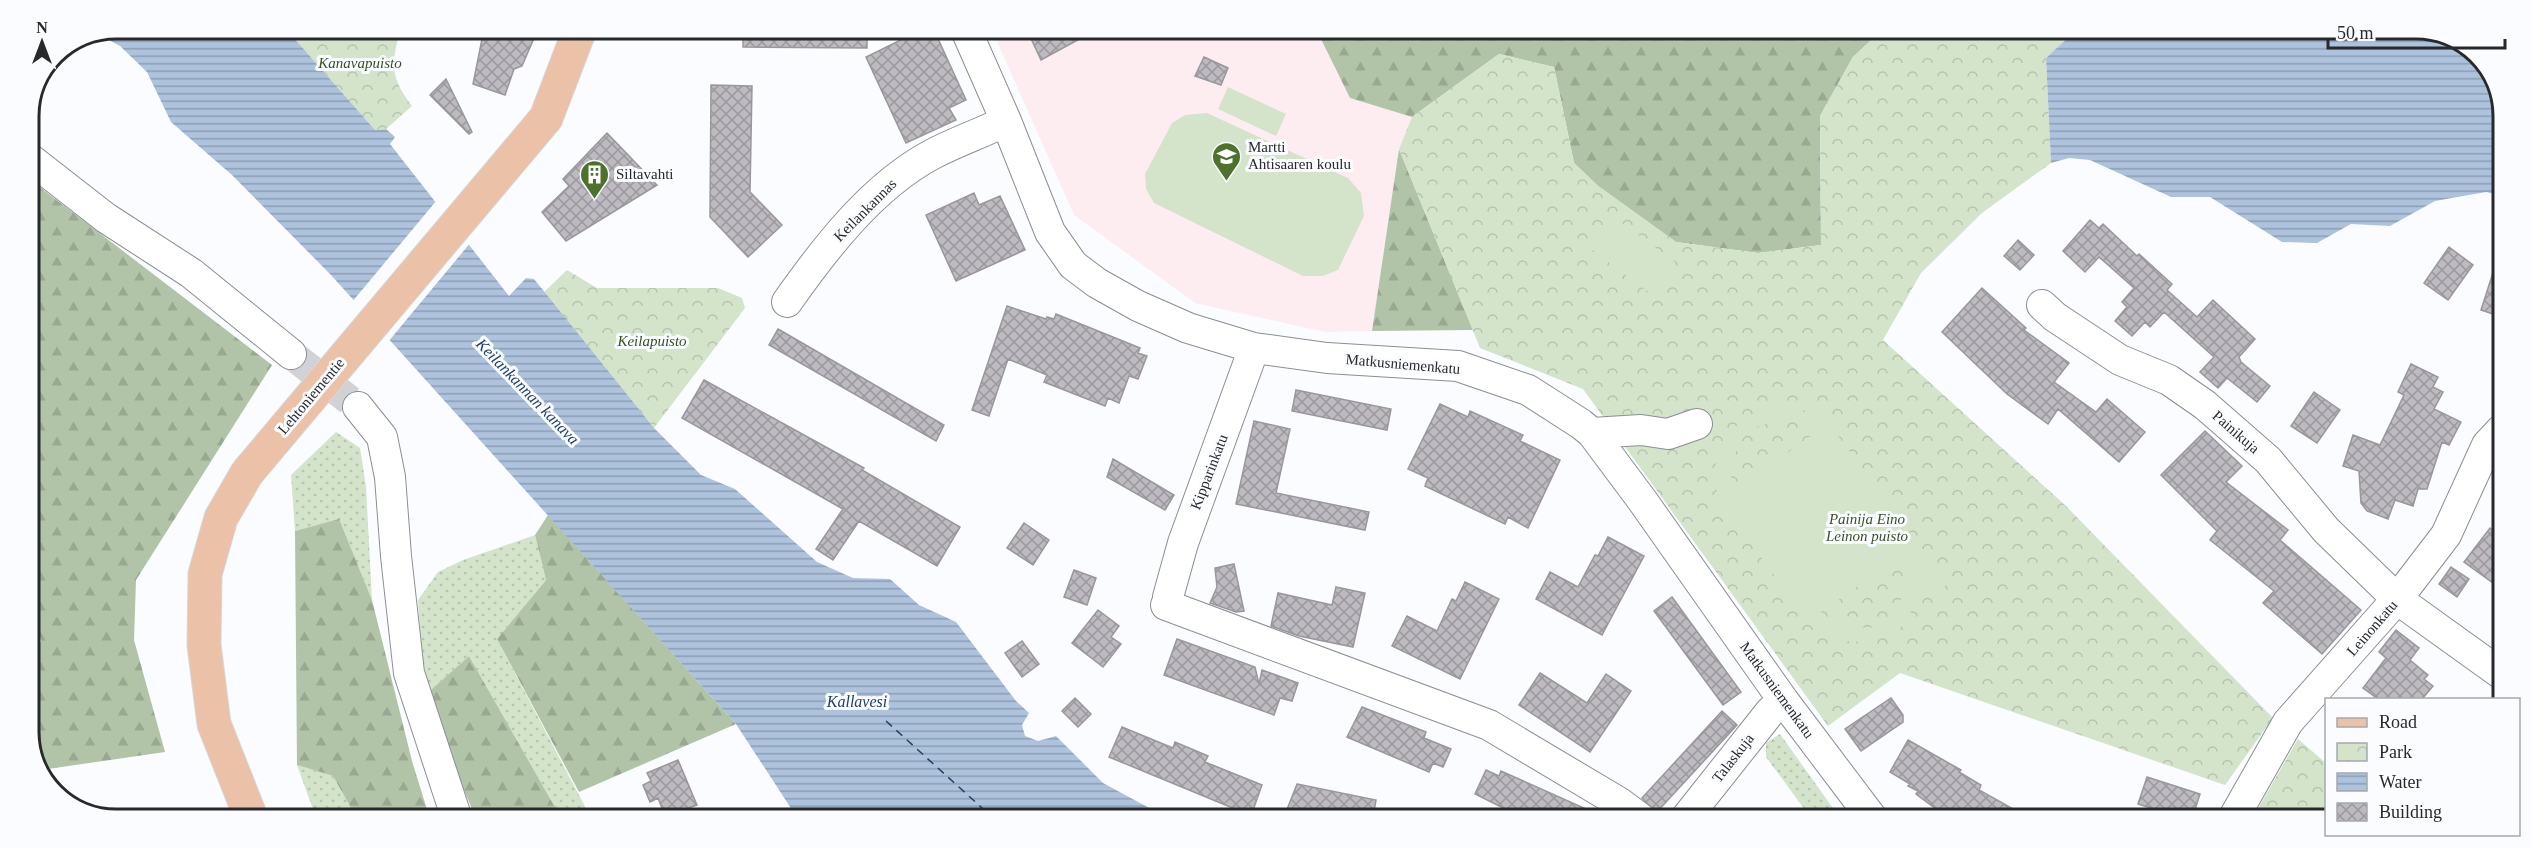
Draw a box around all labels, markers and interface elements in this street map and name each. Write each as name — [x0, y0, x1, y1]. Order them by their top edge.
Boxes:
north arrow — [12, 12, 72, 72]
scale bar — [2328, 12, 2505, 50]
text: N — [36, 19, 48, 36]
text: 50 m — [2337, 23, 2374, 43]
park label: Kanavapuisto — [317, 55, 402, 71]
place label: Martti Ahtisaaren koulu — [1248, 139, 1351, 172]
school or university icon: Martti Ahtisaaren koulu — [1211, 140, 1243, 182]
building icon: Siltavahti — [579, 158, 611, 200]
place label: Siltavahti — [616, 166, 674, 182]
street label: Keilankannas — [830, 175, 900, 245]
park label: Keilapuisto — [616, 333, 687, 349]
water label: Keilankannan kanava — [472, 334, 582, 448]
street label: Matkusniemenkatu — [1345, 351, 1461, 377]
street label: Lehtoniementie — [275, 355, 348, 437]
street label: Painikuja — [2209, 407, 2263, 457]
street label: Kipparinkatu — [1187, 432, 1231, 512]
park label: Painija Eino Leinon puisto — [1825, 511, 1909, 544]
street label: Leinonkatu — [2344, 597, 2401, 659]
street label: Matkusniemenkatu — [1737, 639, 1818, 742]
water label: Kallavesi — [826, 693, 887, 710]
legend — [2325, 698, 2520, 836]
text: Road — [2379, 712, 2417, 732]
street label: Talaskuja — [1709, 730, 1757, 785]
text: Park — [2379, 742, 2412, 762]
text: Water — [2379, 772, 2422, 792]
text: Building — [2379, 802, 2442, 822]

